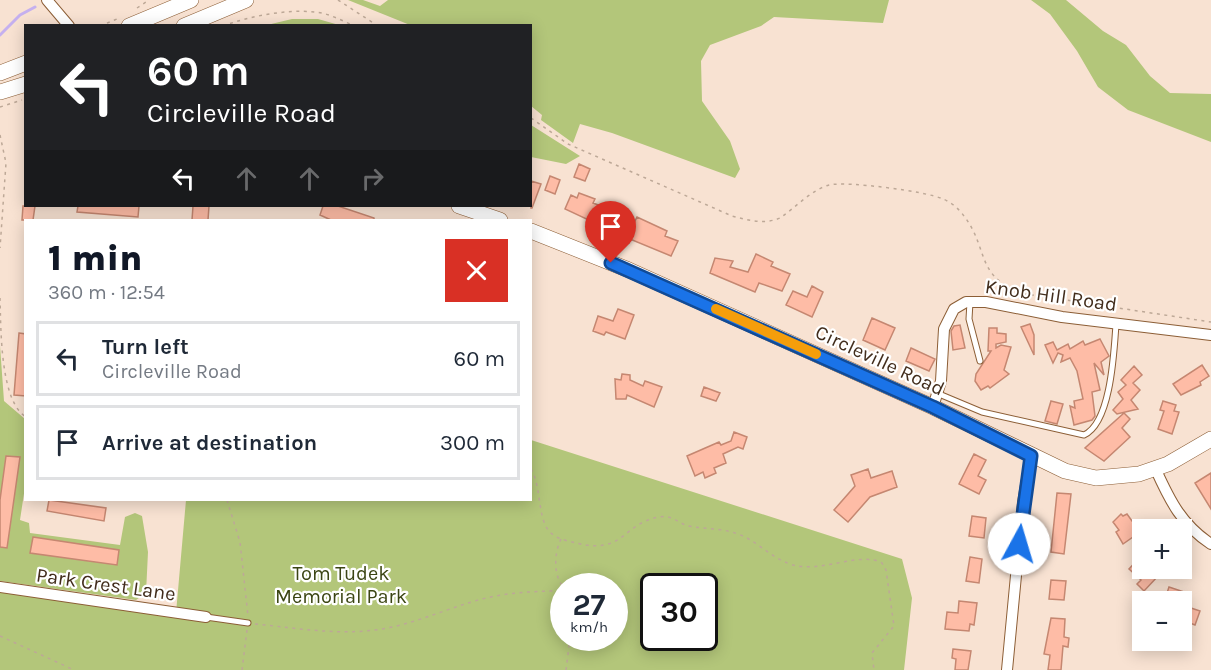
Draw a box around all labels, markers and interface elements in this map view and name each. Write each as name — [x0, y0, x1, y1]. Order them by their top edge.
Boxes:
text: 60 m — [147, 46, 250, 96]
icon: left — [48, 48, 126, 126]
text: Circleville Road — [147, 97, 336, 129]
icon: left — [167, 162, 200, 195]
icon: ahead — [230, 162, 263, 195]
icon: ahead — [293, 162, 326, 195]
icon: right — [356, 162, 389, 195]
pin — [585, 201, 636, 263]
icon: arrive — [594, 210, 627, 243]
text: 1 min — [48, 237, 142, 279]
button: close — [445, 239, 508, 302]
street label: Knob Hill Road — [983, 275, 1118, 316]
text: 360 m · 12:54 — [48, 281, 165, 304]
street label: Circleville Road — [812, 320, 948, 400]
text: Turn left — [102, 334, 189, 360]
icon: left — [51, 342, 84, 375]
text: 60 m — [454, 346, 505, 372]
text: Circleville Road — [102, 360, 242, 383]
icon: arrive — [51, 426, 84, 459]
text: Arrive at destination — [102, 430, 317, 456]
text: 300 m — [440, 430, 505, 456]
position arrow — [987, 512, 1051, 576]
map controls — [1132, 519, 1192, 651]
button: + — [1132, 519, 1192, 579]
park label: Tom Tudek Memorial Park — [275, 562, 407, 608]
street label: Park Crest Lane — [35, 563, 177, 606]
speed limit sign: 30 — [640, 573, 718, 651]
text: 27 — [572, 587, 606, 623]
button: − — [1132, 591, 1192, 651]
text: km/h — [570, 618, 608, 636]

